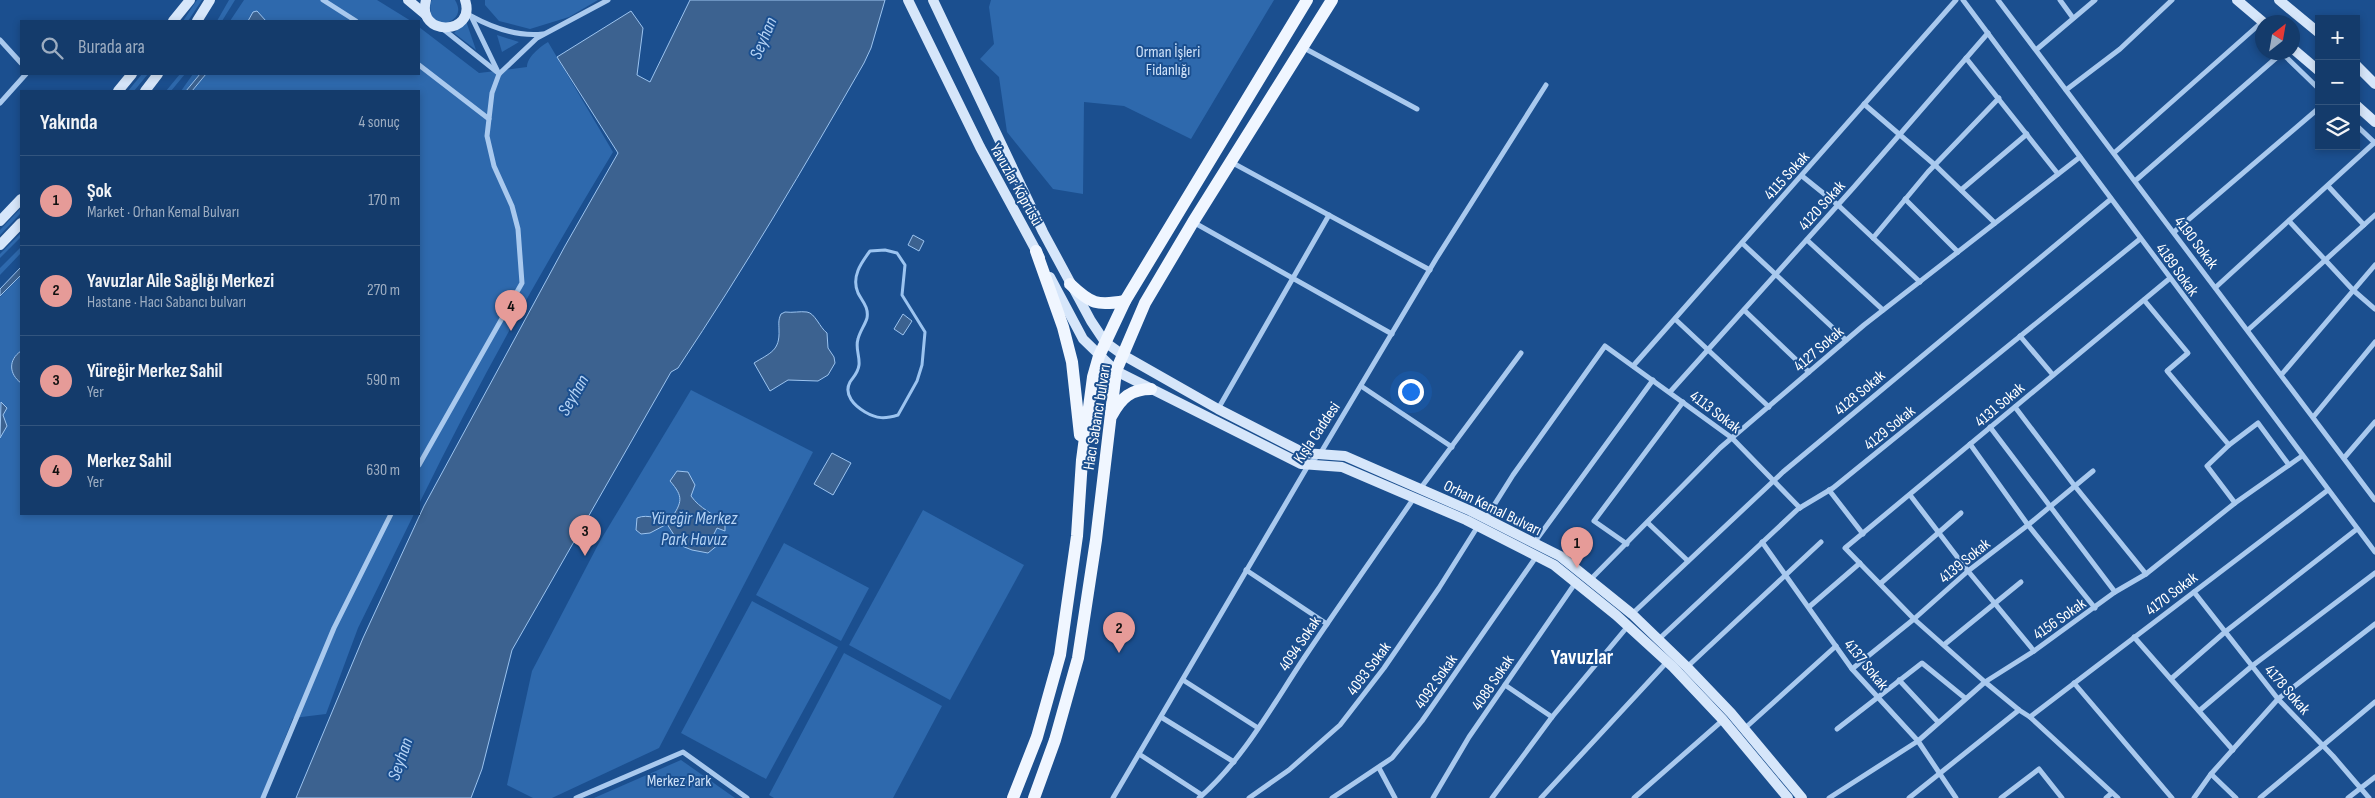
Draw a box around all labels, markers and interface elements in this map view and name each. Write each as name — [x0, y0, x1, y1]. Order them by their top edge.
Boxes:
water label: Seyhan — [745, 14, 782, 62]
north arrow — [2255, 15, 2300, 60]
map controls — [2315, 15, 2360, 150]
button: + — [2315, 15, 2360, 60]
search box — [20, 20, 420, 75]
icon: search — [38, 34, 66, 62]
text: Burada ara — [78, 36, 145, 59]
park label: Orman İşleri Fidanlığı — [1136, 43, 1200, 80]
button: − — [2315, 60, 2360, 105]
button: layers — [2315, 105, 2360, 150]
text: Yakında — [40, 110, 97, 135]
text: 4 sonuç — [358, 113, 400, 132]
street label: Yavuzlar Köprüsü — [985, 140, 1046, 229]
street label: 4115 Sokak — [1760, 148, 1814, 204]
street label: 4120 Sokak — [1795, 177, 1849, 235]
text: Şok — [87, 180, 112, 203]
text: 1 — [53, 191, 59, 210]
text: 170 m — [368, 191, 400, 210]
text: Market · Orhan Kemal Bulvarı — [87, 203, 239, 222]
street label: 4190 Sokak — [2170, 213, 2222, 273]
street label: 4189 Sokak — [2151, 240, 2202, 300]
text: Yavuzlar Aile Sağlığı Merkezi — [87, 270, 274, 293]
text: 2 — [52, 281, 60, 300]
text: 270 m — [367, 281, 400, 300]
pin: 4 — [495, 290, 527, 331]
text: Hastane · Hacı Sabancı bulvarı — [87, 293, 246, 312]
street label: 4127 Sokak — [1790, 322, 1848, 376]
text: Yüreğir Merkez Sahil — [87, 360, 222, 383]
street label: Hacı Sabancı bulvarı — [1080, 363, 1115, 471]
street label: 4128 Sokak — [1831, 366, 1889, 420]
text: 3 — [52, 371, 60, 390]
text: 590 m — [367, 371, 400, 390]
water label: Seyhan — [553, 371, 594, 419]
your location — [1398, 379, 1424, 405]
street label: 4131 Sokak — [1971, 379, 2029, 431]
text: Yer — [87, 383, 104, 402]
street label: 4113 Sokak — [1686, 387, 1744, 438]
street label: Kışla Caddesi — [1290, 399, 1345, 467]
street label: 4129 Sokak — [1860, 402, 1919, 455]
text: Merkez Sahil — [87, 450, 172, 473]
text: 4 — [52, 461, 60, 480]
text: 630 m — [366, 461, 400, 480]
text: Yer — [87, 473, 104, 492]
street label: Orhan Kemal Bulvarı — [1440, 476, 1544, 540]
water label: Yüreğir Merkez Park Havuz — [651, 508, 738, 550]
pin: 3 — [569, 515, 601, 556]
pin: 1 — [1561, 527, 1593, 568]
street label: 4139 Sokak — [1935, 535, 1994, 588]
street label: 4170 Sokak — [2142, 568, 2202, 620]
street label: 4156 Sokak — [2030, 594, 2090, 644]
pin: 2 — [1103, 612, 1135, 653]
street label: 4094 Sokak — [1275, 613, 1325, 675]
street label: 4137 Sokak — [1840, 636, 1892, 694]
street label: 4093 Sokak — [1343, 638, 1395, 699]
district label: Yavuzlar — [1551, 645, 1614, 670]
street label: 4092 Sokak — [1411, 651, 1462, 713]
street label: 4088 Sokak — [1468, 652, 1519, 714]
street label: 4178 Sokak — [2260, 661, 2314, 719]
water label: Seyhan — [383, 735, 418, 783]
park label: Merkez Park — [647, 772, 711, 791]

